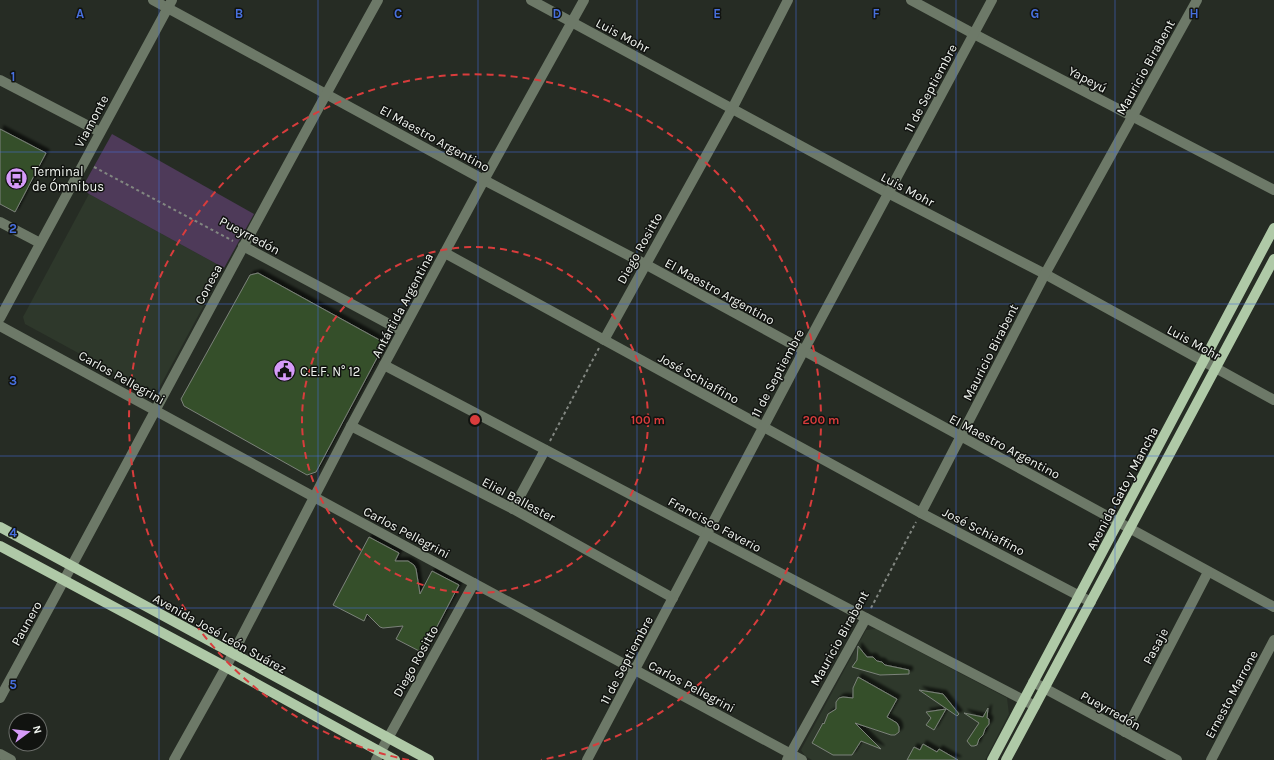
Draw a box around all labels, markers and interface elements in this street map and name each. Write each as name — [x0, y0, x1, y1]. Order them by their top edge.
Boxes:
text: A — [76, 6, 84, 21]
text: B — [235, 6, 243, 21]
text: C — [394, 6, 402, 21]
text: D — [553, 6, 562, 21]
text: E — [713, 6, 721, 21]
text: F — [872, 6, 880, 21]
text: G — [1031, 6, 1039, 21]
text: H — [1189, 6, 1199, 21]
street label: Luis Mohr — [593, 15, 652, 56]
street label: Mauricio Birabent — [1113, 17, 1178, 117]
street label: 11 de Septiembre — [901, 41, 960, 135]
street label: Yapeyú — [1066, 63, 1110, 96]
text: 1 — [11, 69, 15, 84]
street label: Viamonte — [71, 92, 112, 150]
street label: El Maestro Argentino — [377, 102, 492, 175]
place label: Terminal de Ómnibus — [32, 164, 104, 194]
bus stop icon: Terminal de Ómnibus — [3, 165, 29, 191]
street label: Luis Mohr — [878, 169, 937, 210]
street label: Diego Rositto — [614, 210, 665, 287]
street label: Pueyrredón — [217, 213, 283, 258]
text: 2 — [9, 221, 17, 236]
street label: Antártida Argentina — [369, 250, 436, 360]
street label: El Maestro Argentino — [662, 255, 777, 328]
street label: Conesa — [192, 261, 225, 307]
street label: Mauricio Birabent — [960, 301, 1021, 403]
street label: Luis Mohr — [1165, 322, 1223, 363]
street label: 11 de Septiembre — [748, 326, 807, 420]
street label: Carlos Pellegrini — [76, 348, 167, 407]
street label: José Schiaffino — [656, 350, 742, 407]
public building icon: C.E.F. N° 12 — [271, 358, 297, 384]
place label: C.E.F. N° 12 — [300, 364, 360, 379]
text: 3 — [9, 373, 17, 388]
street label: El Maestro Argentino — [947, 411, 1063, 482]
centre of rings — [468, 413, 482, 427]
text: 100 m — [631, 413, 665, 427]
text: 200 m — [803, 413, 839, 427]
street label: Avenida Gato y Mancha — [1084, 424, 1161, 552]
street label: Eliel Ballester — [480, 474, 558, 525]
street label: Francisco Faverio — [666, 494, 764, 555]
street label: Carlos Pellegrini — [361, 503, 453, 562]
street label: José Schiaffino — [940, 504, 1027, 559]
text: 4 — [9, 525, 17, 540]
street label: Mauricio Birabent — [807, 588, 872, 688]
street label: Avenida José León Suárez — [150, 590, 289, 676]
street label: Paunero — [8, 598, 45, 648]
street label: 11 de Septiembre — [597, 613, 656, 707]
street label: Diego Rositto — [390, 623, 441, 700]
street label: Pasaje — [1140, 625, 1171, 667]
street label: Ernesto Marrone — [1202, 647, 1261, 741]
street label: Carlos Pellegrini — [646, 657, 738, 716]
text: 5 — [9, 677, 17, 692]
street label: Pueyrredón — [1078, 688, 1143, 733]
north arrow — [8, 712, 48, 752]
text: N — [30, 724, 44, 735]

